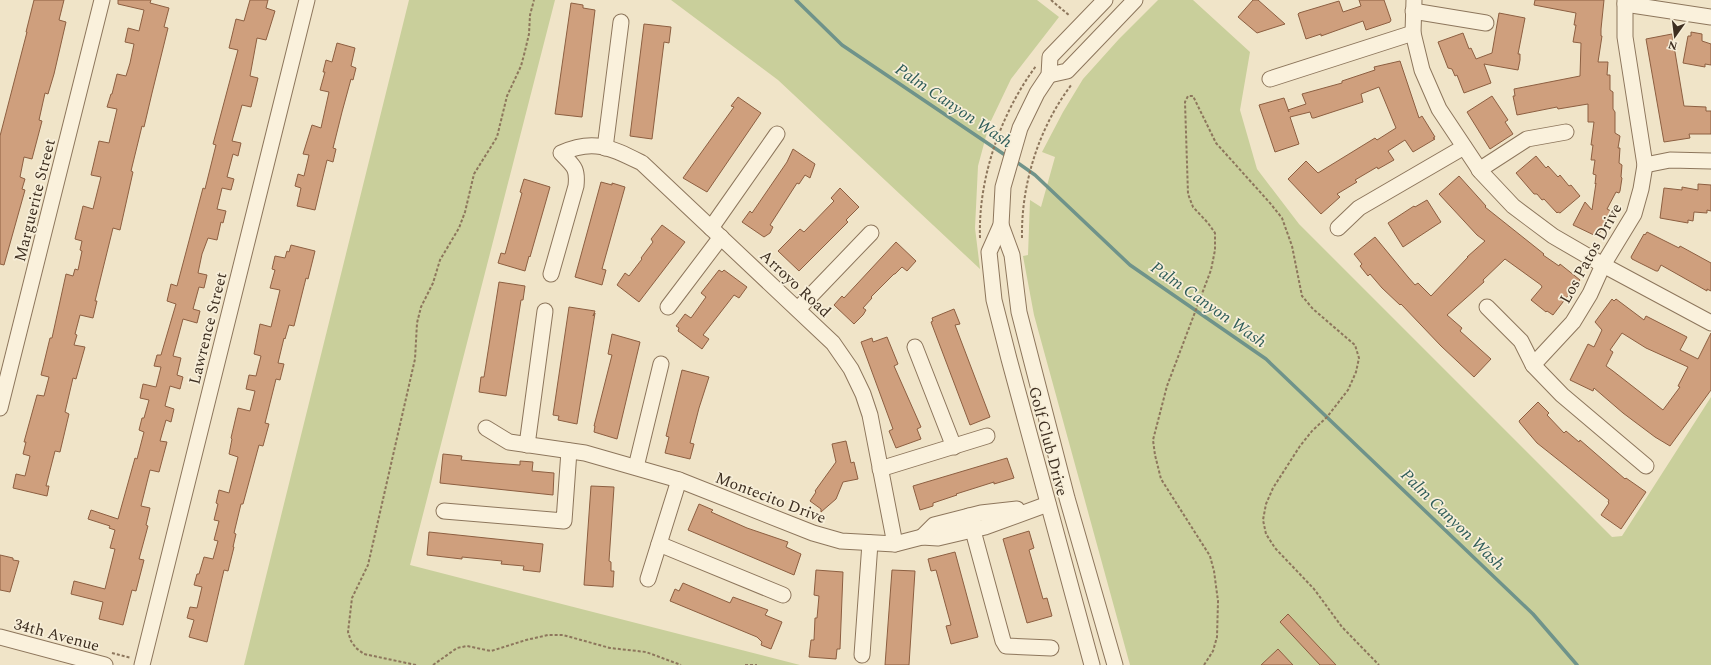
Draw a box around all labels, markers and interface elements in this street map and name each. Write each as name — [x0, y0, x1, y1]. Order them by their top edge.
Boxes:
north arrow — [1655, 16, 1695, 56]
text: N — [1666, 36, 1679, 55]
water label: Palm Canyon Wash — [890, 57, 1018, 155]
street label: Marguerite Street — [8, 136, 62, 264]
street label: Los Patos Drive — [1553, 199, 1628, 308]
street label: Arroyo Road — [754, 244, 836, 323]
water label: Palm Canyon Wash — [1145, 255, 1272, 355]
street label: Lawrence Street — [182, 269, 234, 387]
street label: Golf Club Drive — [1022, 384, 1074, 499]
water label: Palm Canyon Wash — [1394, 463, 1511, 577]
street label: Montecito Drive — [712, 466, 829, 530]
street label: 34th Avenue — [11, 612, 102, 658]

